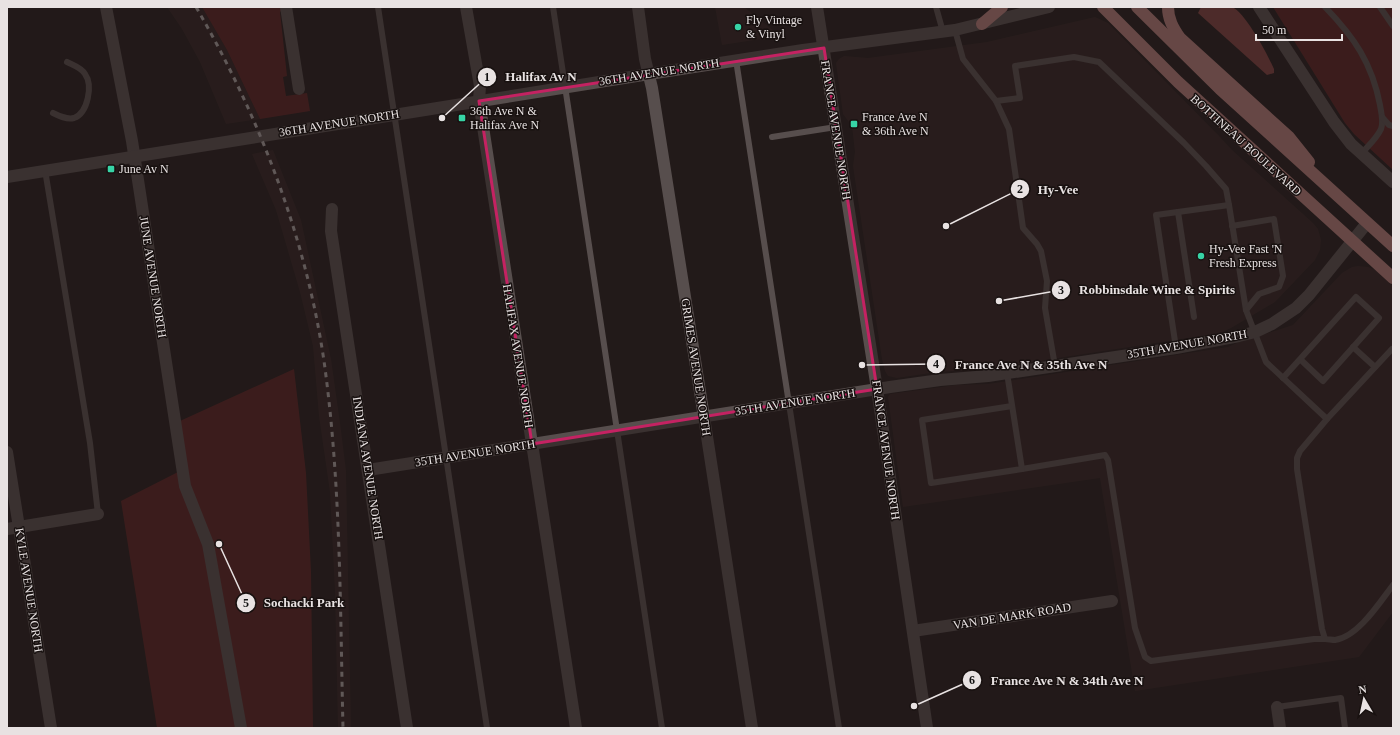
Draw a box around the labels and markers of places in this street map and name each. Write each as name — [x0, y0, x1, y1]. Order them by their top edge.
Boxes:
place label: Fly Vintage & Vinyl — [746, 13, 802, 41]
marker: Fly Vintage & Vinyl — [733, 22, 743, 32]
callout: Halifax Av N — [477, 64, 585, 89]
place label: 36th Ave N & Halifax Ave N — [470, 104, 539, 132]
place label: France Ave N & 36th Ave N — [862, 110, 929, 138]
marker: 36th Ave N & Halifax Ave N — [457, 113, 467, 123]
marker: France Ave N & 36th Ave N — [849, 119, 859, 129]
place label: June Av N — [119, 162, 169, 176]
marker: June Av N — [106, 164, 116, 174]
callout: Hy-Vee — [1010, 177, 1086, 202]
place label: Hy-Vee Fast 'N Fresh Express — [1209, 242, 1283, 270]
marker: Hy-Vee Fast 'N Fresh Express — [1196, 251, 1206, 261]
callout: Robbinsdale Wine & Spirits — [1051, 277, 1243, 302]
callout: France Ave N & 35th Ave N — [926, 352, 1116, 377]
callout: Sochacki Park — [236, 590, 352, 615]
callout: France Ave N & 34th Ave N — [962, 668, 1152, 693]

